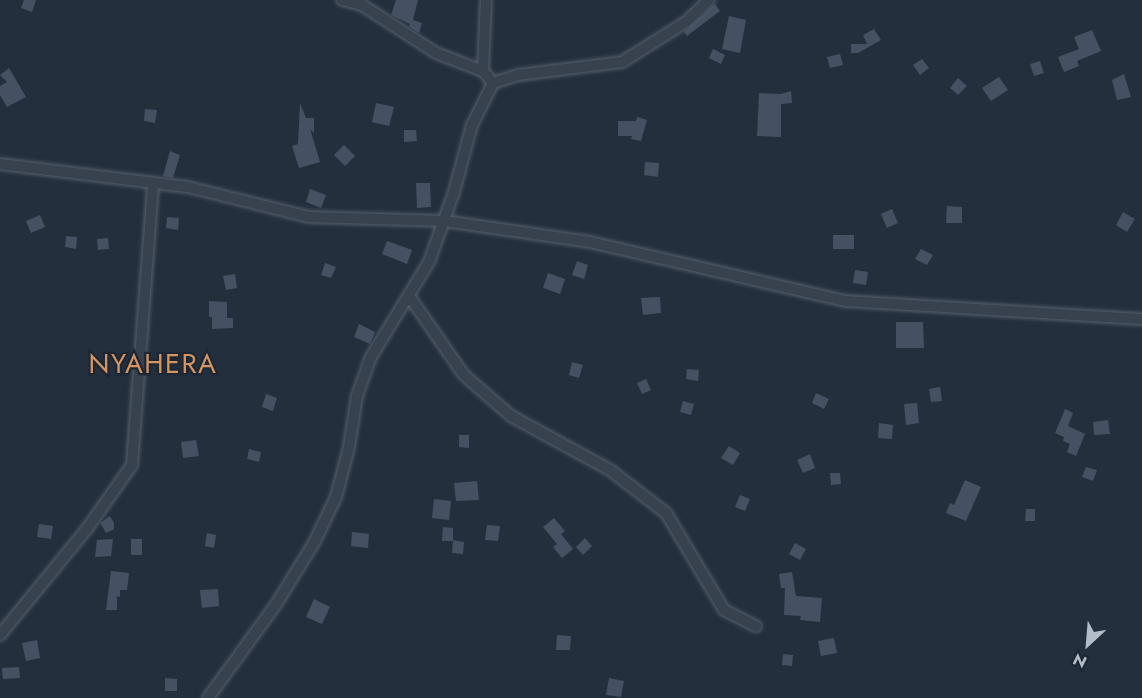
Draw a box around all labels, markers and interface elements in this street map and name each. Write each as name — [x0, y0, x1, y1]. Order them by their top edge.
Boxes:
district label: NYAHERA — [89, 348, 217, 380]
north arrow — [1058, 614, 1118, 674]
text: N — [1069, 648, 1091, 674]

